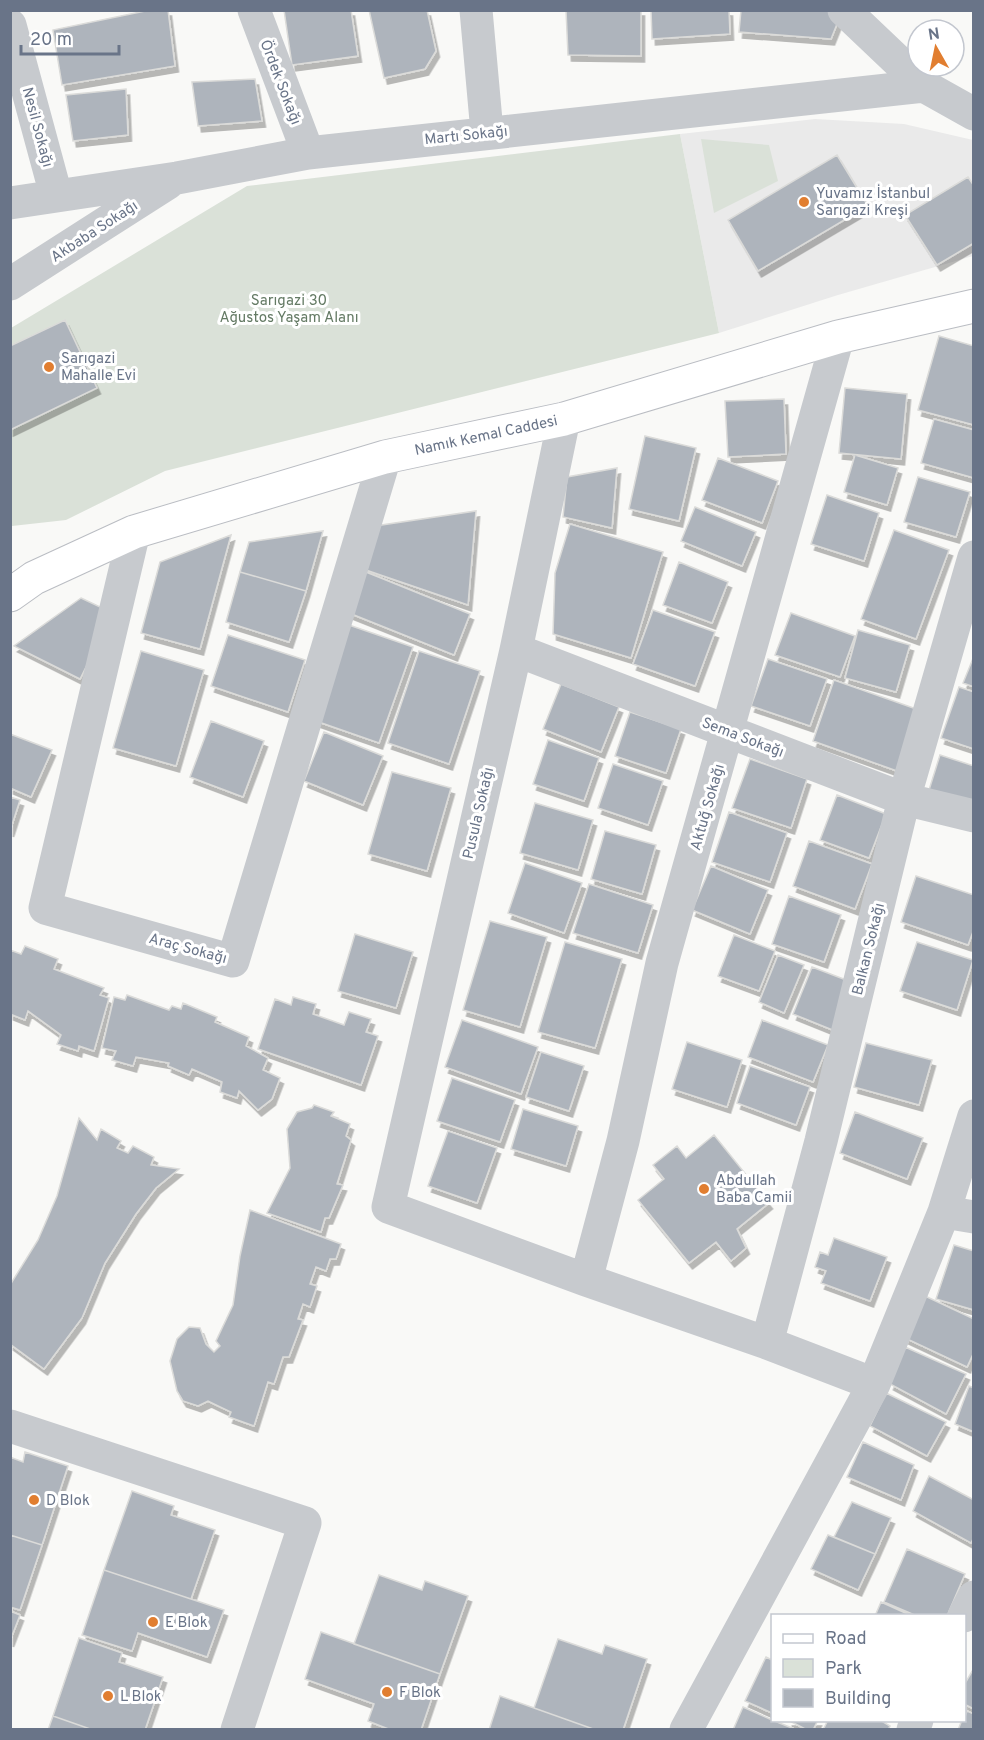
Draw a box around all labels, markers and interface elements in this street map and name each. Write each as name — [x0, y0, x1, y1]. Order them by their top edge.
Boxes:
scale bar — [21, 18, 118, 56]
north arrow — [906, 18, 966, 78]
text: N — [927, 24, 941, 46]
text: 20 m — [30, 29, 72, 52]
street label: Ördek Sokağı — [255, 37, 305, 128]
street label: Nesil Sokağı — [17, 85, 56, 169]
street label: Martı Sokağı — [424, 123, 509, 150]
place label: Yuvamız İstanbul Sarıgazi Kreşi — [816, 184, 930, 221]
marker: Yuvamız İstanbul Sarıgazi Kreşi — [797, 195, 811, 209]
street label: Akbaba Sokağı — [48, 197, 142, 267]
park label: Sarıgazi 30 Ağustos Yaşam Alanı — [219, 292, 359, 328]
place label: Sarıgazi Mahalle Evi — [61, 350, 136, 386]
marker: Sarıgazi Mahalle Evi — [42, 360, 56, 374]
street label: Namık Kemal Caddesi — [413, 412, 560, 461]
street label: Sema Sokağı — [699, 714, 786, 763]
street label: Aktuğ Sokağı — [687, 762, 730, 853]
street label: Pusula Sokağı — [460, 766, 499, 861]
street label: Balkan Sokağı — [849, 901, 890, 998]
street label: Araç Sokağı — [147, 930, 229, 969]
place label: Abdullah Baba Camii — [716, 1172, 792, 1208]
marker: Abdullah Baba Camii — [697, 1182, 711, 1196]
place label: D Blok — [46, 1492, 90, 1511]
marker: D Blok — [27, 1493, 41, 1507]
place label: E Blok — [165, 1614, 208, 1633]
legend — [771, 1614, 966, 1722]
marker: E Blok — [146, 1615, 160, 1629]
text: Road — [825, 1628, 867, 1651]
text: Park — [825, 1658, 862, 1681]
place label: F Blok — [399, 1684, 441, 1703]
marker: F Blok — [380, 1685, 394, 1699]
place label: L Blok — [120, 1688, 162, 1707]
text: Building — [825, 1688, 891, 1711]
marker: L Blok — [101, 1689, 115, 1703]

